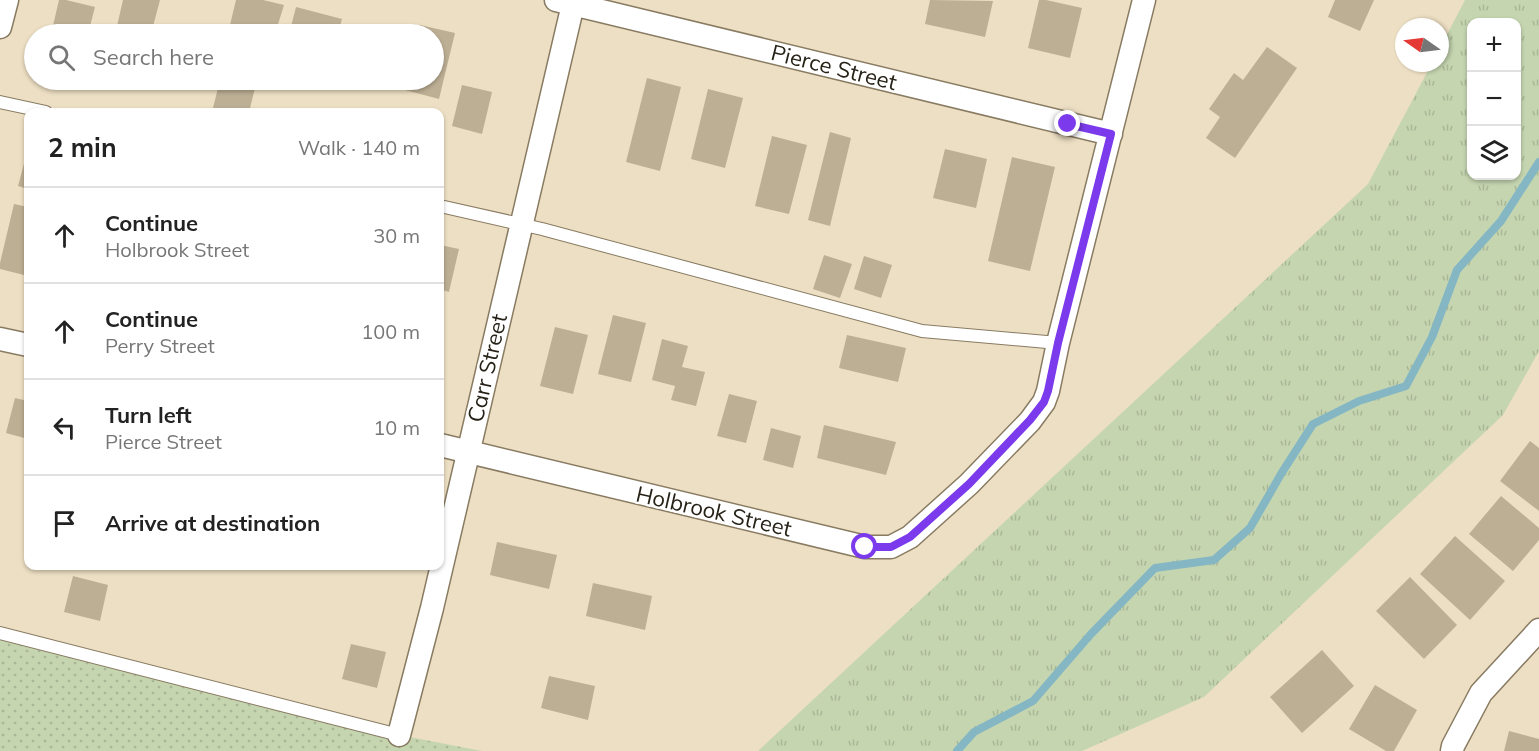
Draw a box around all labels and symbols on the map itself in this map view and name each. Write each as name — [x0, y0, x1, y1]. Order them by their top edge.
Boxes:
north arrow — [1395, 18, 1449, 72]
street label: Pierce Street — [768, 38, 900, 96]
route end — [1054, 110, 1080, 136]
street label: Carr Street — [461, 311, 513, 425]
street label: Holbrook Street — [634, 480, 795, 543]
route start — [851, 533, 877, 559]

